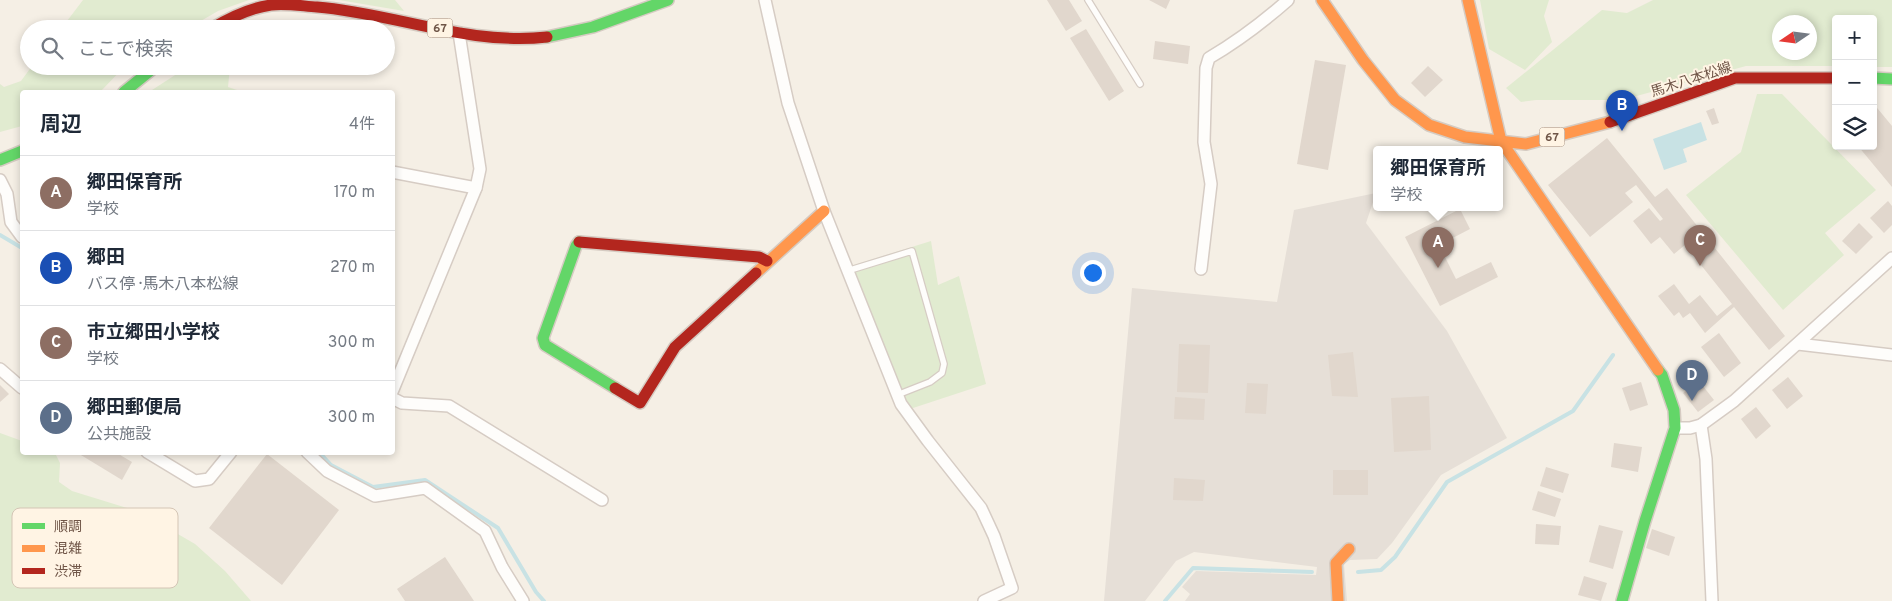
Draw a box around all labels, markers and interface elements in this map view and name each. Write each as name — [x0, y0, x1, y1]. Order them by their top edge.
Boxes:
north arrow — [1772, 15, 1817, 60]
map controls — [1832, 15, 1877, 150]
button: + — [1832, 15, 1877, 60]
road number: 67 — [428, 18, 452, 38]
search box — [20, 20, 395, 75]
icon: search — [38, 34, 66, 62]
text: ここで検索 — [78, 38, 173, 62]
street label: 馬木八本松線 — [1649, 59, 1734, 101]
button: − — [1832, 60, 1877, 105]
pin: B — [1606, 90, 1638, 131]
button: layers — [1832, 105, 1877, 150]
text: 周辺 — [40, 112, 82, 139]
text: 4件 — [349, 115, 375, 135]
road number: 67 — [1540, 128, 1564, 146]
popup — [1373, 146, 1503, 211]
text: 郷田保育所 — [1390, 157, 1486, 181]
text: 郷田保育所 — [87, 171, 182, 195]
text: A — [50, 183, 62, 203]
text: 170 m — [334, 183, 375, 203]
text: 学校 — [1390, 186, 1423, 206]
text: 学校 — [87, 200, 119, 220]
pin: C — [1684, 225, 1716, 266]
pin: A — [1422, 227, 1454, 268]
text: 郷田 — [87, 246, 125, 270]
text: B — [50, 258, 62, 278]
text: 270 m — [330, 258, 375, 278]
your location — [1080, 260, 1106, 286]
text: バス停 · 馬木八本松線 — [87, 275, 239, 295]
text: 市立郷田小学校 — [87, 321, 220, 345]
text: C — [51, 333, 61, 353]
text: 300 m — [328, 333, 375, 353]
text: 学校 — [87, 350, 119, 370]
pin: D — [1676, 360, 1708, 401]
text: 郷田郵便局 — [87, 396, 182, 420]
text: D — [50, 408, 62, 428]
text: 300 m — [328, 408, 375, 428]
text: 公共施設 — [87, 425, 151, 445]
legend — [12, 508, 178, 588]
text: 順調 — [54, 519, 82, 536]
text: 混雑 — [54, 540, 82, 558]
text: 渋滞 — [54, 564, 82, 581]

